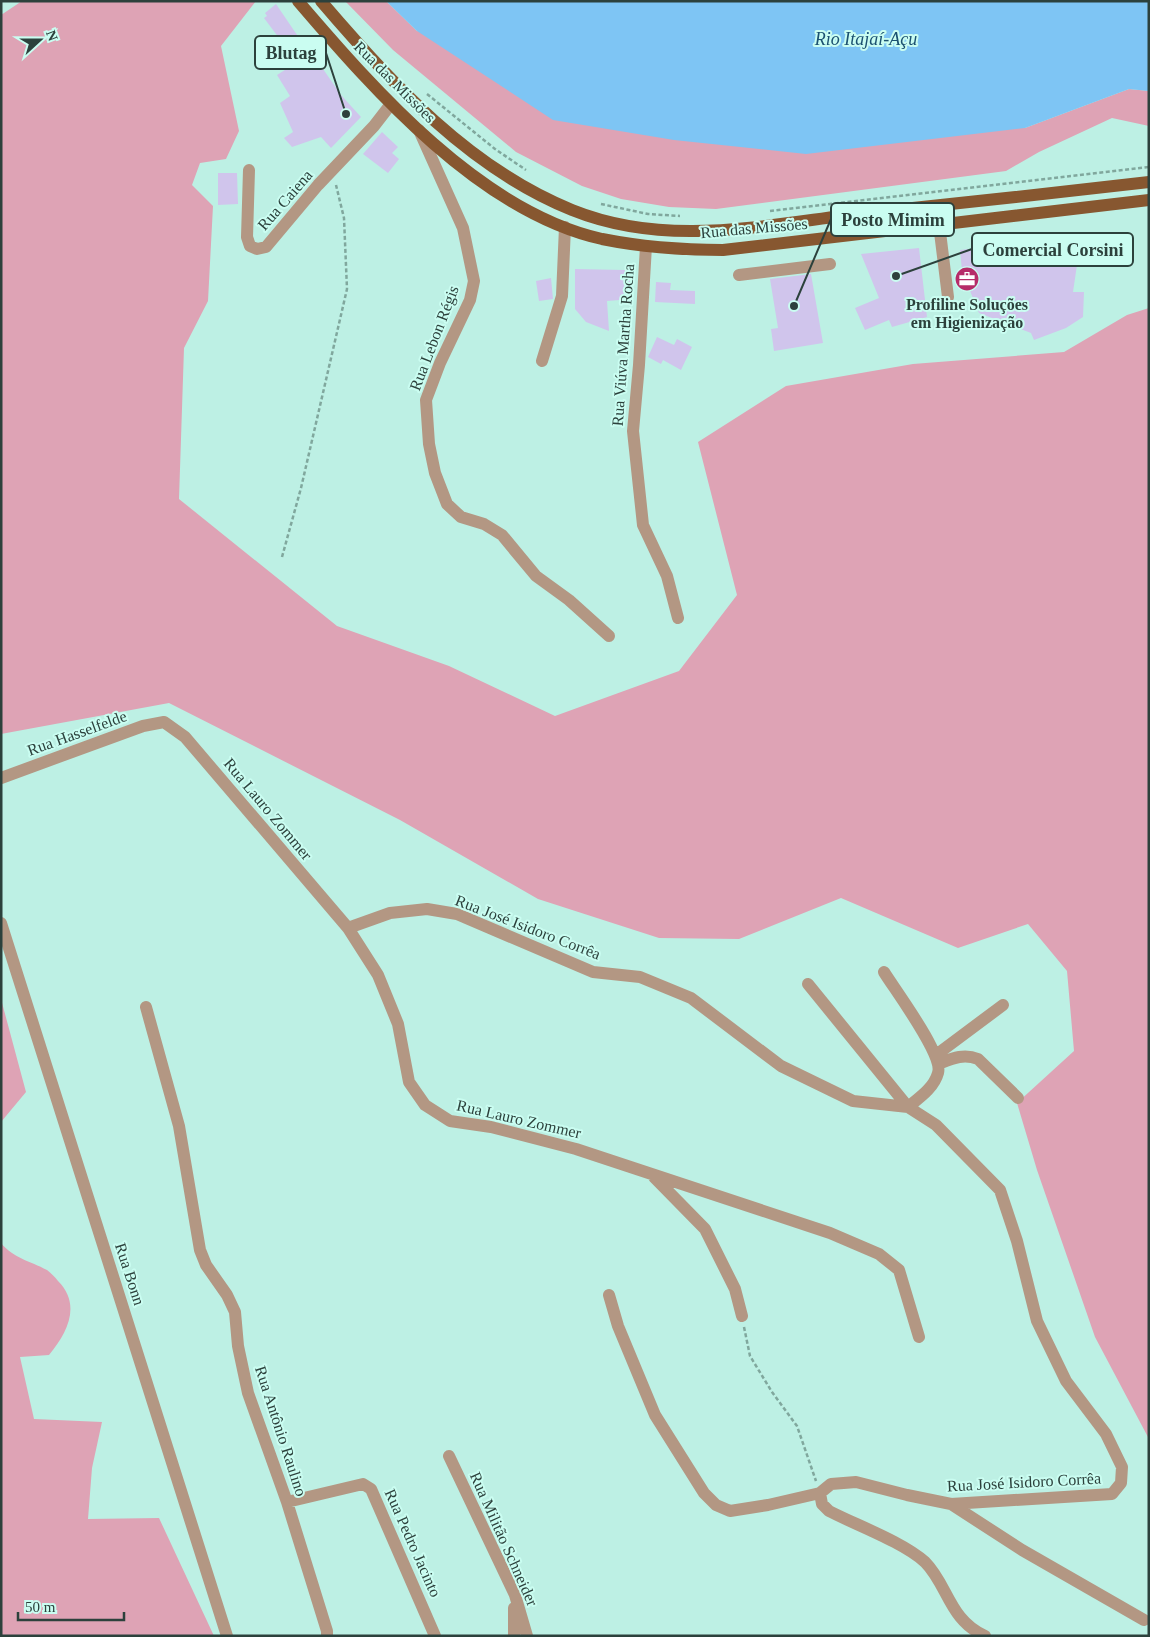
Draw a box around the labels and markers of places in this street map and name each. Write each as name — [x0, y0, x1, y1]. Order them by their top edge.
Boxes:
callout: Blutag — [255, 36, 326, 69]
callout: Posto Mimim — [831, 203, 954, 236]
callout: Comercial Corsini — [972, 233, 1133, 266]
office icon: Profiline Soluções em Higienização — [954, 266, 980, 292]
place label: Profiline Soluções em Higienização — [906, 296, 1028, 332]

